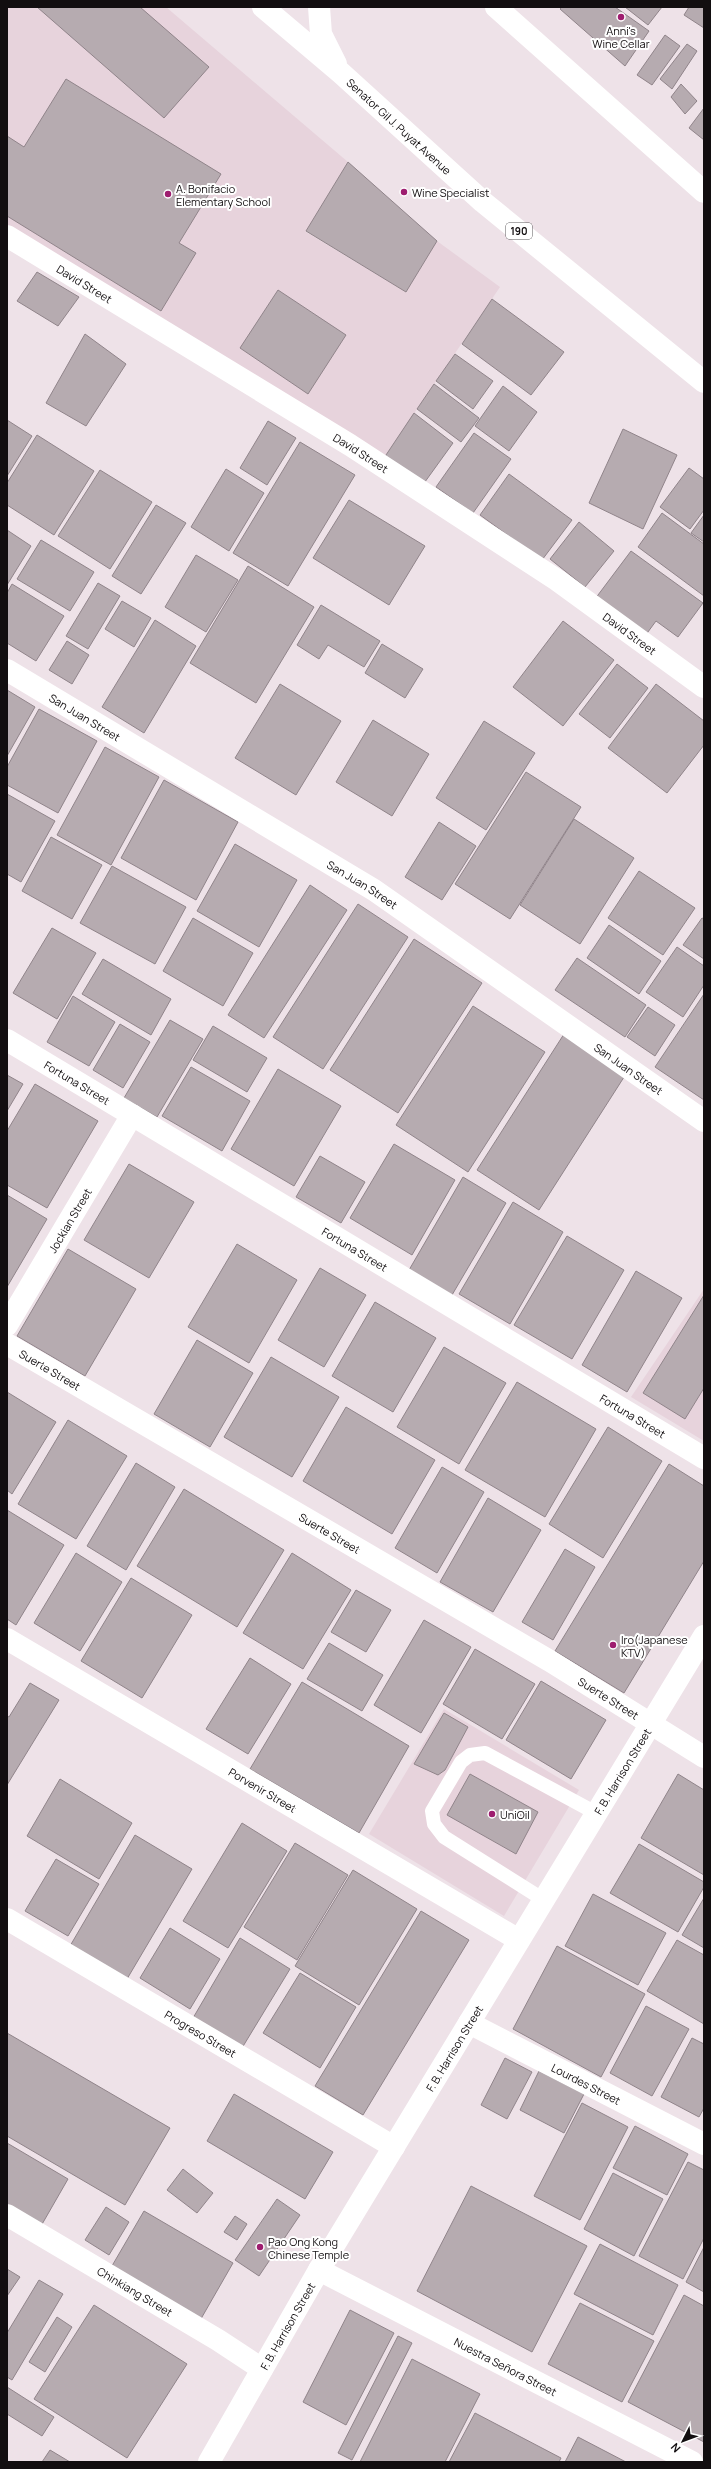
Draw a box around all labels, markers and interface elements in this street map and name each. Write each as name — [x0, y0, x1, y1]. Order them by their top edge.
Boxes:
marker: Anni's Wine Cellar — [616, 12, 626, 22]
place label: Anni's Wine Cellar — [592, 23, 650, 51]
street label: Senator Gil J. Puyat Avenue — [344, 75, 455, 178]
place label: A. Bonifacio Elementary School — [176, 181, 271, 209]
place label: Wine Specialist — [412, 185, 489, 200]
marker: Wine Specialist — [399, 187, 409, 197]
marker: A. Bonifacio Elementary School — [163, 189, 173, 199]
road number: 190 — [506, 223, 532, 239]
street label: David Street — [54, 261, 115, 306]
street label: David Street — [331, 429, 391, 476]
street label: David Street — [600, 609, 660, 658]
street label: San Juan Street — [47, 690, 123, 744]
street label: San Juan Street — [325, 856, 401, 912]
street label: San Juan Street — [592, 1039, 666, 1098]
street label: Fortuna Street — [42, 1057, 113, 1108]
street label: Jockian Street — [44, 1185, 95, 1255]
street label: Fortuna Street — [320, 1223, 391, 1274]
street label: Suerte Street — [17, 1345, 84, 1393]
street label: Fortuna Street — [597, 1390, 669, 1441]
street label: Suerte Street — [296, 1509, 364, 1556]
place label: Iro(Japanese KTV) — [621, 1632, 688, 1660]
marker: Iro(Japanese KTV) — [608, 1640, 618, 1650]
street label: Suerte Street — [576, 1673, 642, 1722]
street label: F. B. Harrison Street — [590, 1725, 654, 1817]
street label: Porvenir Street — [226, 1764, 300, 1815]
place label: UniOil — [500, 1807, 530, 1822]
marker: UniOil — [487, 1809, 497, 1819]
street label: F. B. Harrison Street — [422, 2002, 486, 2094]
street label: Progreso Street — [162, 2006, 239, 2060]
street label: Lourdes Street — [549, 2059, 624, 2107]
place label: Pao Ong Kong Chinese Temple — [268, 2234, 350, 2262]
marker: Pao Ong Kong Chinese Temple — [255, 2242, 265, 2252]
street label: Chinkiang Street — [95, 2263, 176, 2319]
street label: F. B. Harrison Street — [256, 2279, 318, 2372]
street label: Nuestra Señora Street — [452, 2333, 560, 2399]
north arrow — [663, 2421, 703, 2461]
text: N — [667, 2440, 683, 2456]

